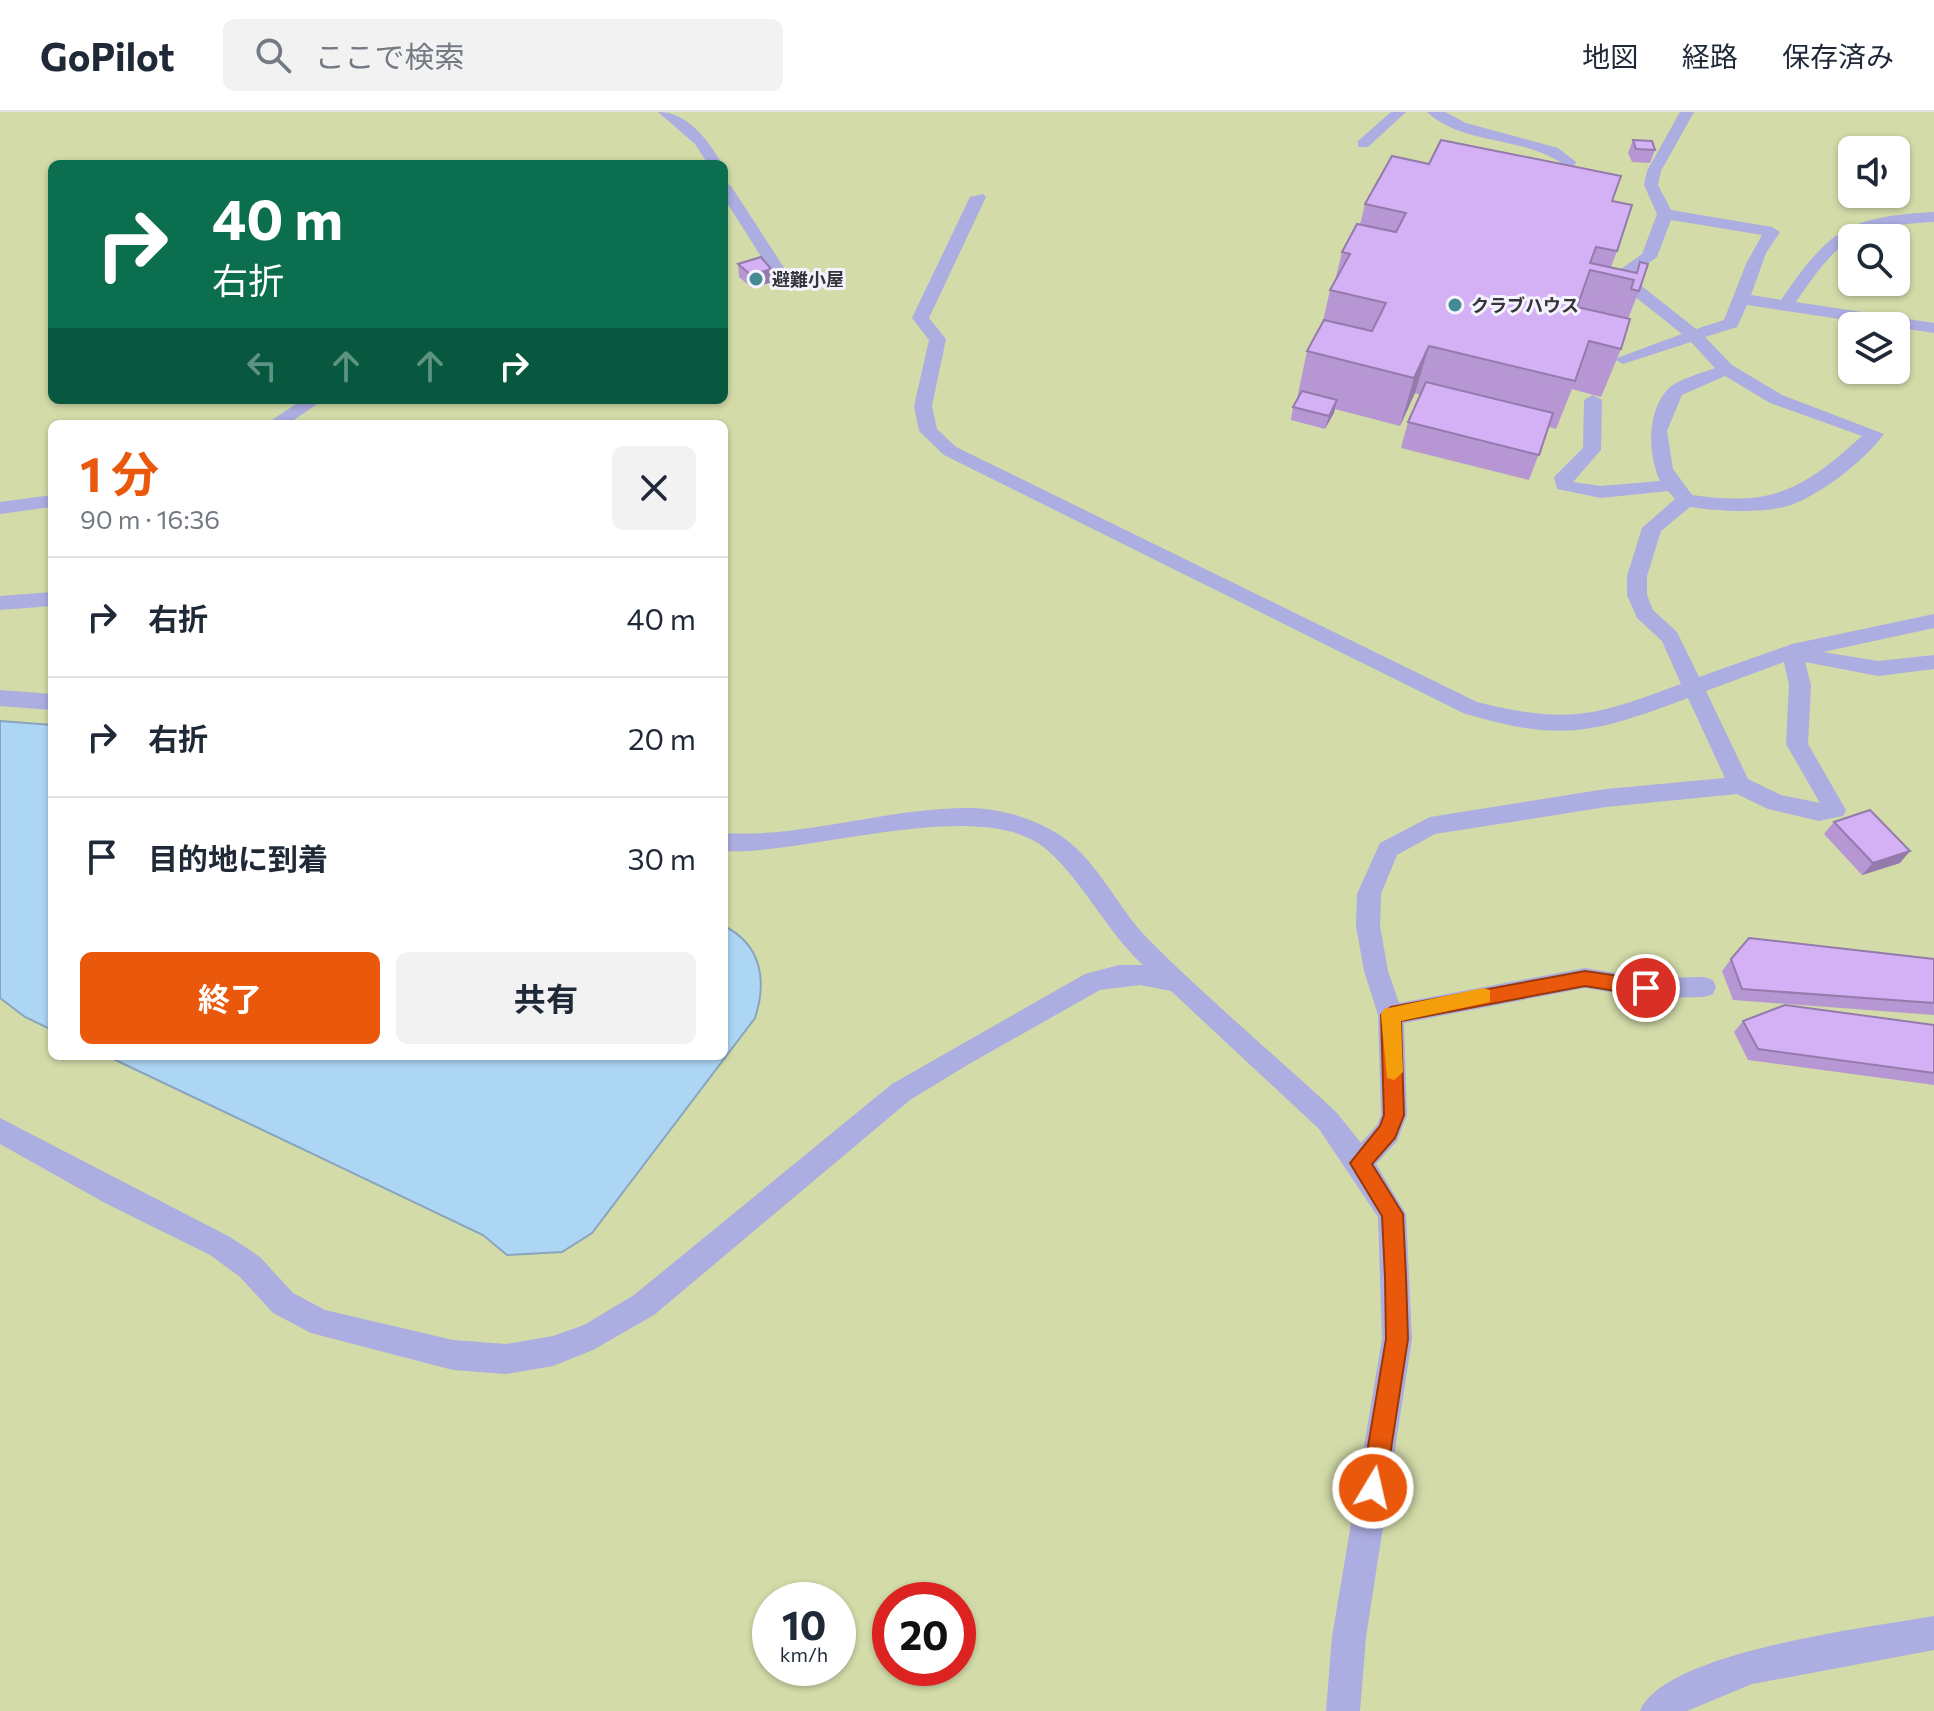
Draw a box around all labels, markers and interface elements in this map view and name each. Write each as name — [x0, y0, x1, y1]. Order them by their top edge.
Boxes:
search box — [223, 19, 783, 91]
text: GoPilot — [40, 32, 175, 79]
icon: search — [251, 33, 295, 77]
text: ここで検索 — [315, 37, 465, 74]
text: 地図 — [1582, 39, 1638, 73]
text: 経路 — [1682, 39, 1738, 73]
text: 保存済み — [1782, 39, 1894, 73]
map controls — [1838, 136, 1910, 384]
button: sound — [1838, 136, 1910, 208]
text: 40 m — [212, 183, 343, 252]
icon: right — [80, 192, 184, 296]
button: search — [1838, 224, 1910, 296]
text: 右折 — [212, 257, 284, 301]
place label: 避難小屋 — [772, 268, 844, 290]
marker: 避難小屋 — [747, 270, 765, 288]
place label: クラブハウス — [1471, 294, 1579, 316]
marker: クラブハウス — [1446, 296, 1464, 314]
button: layers — [1838, 312, 1910, 384]
icon: left — [240, 344, 284, 388]
icon: ahead — [324, 344, 368, 388]
icon: ahead — [408, 344, 452, 388]
icon: right — [492, 344, 536, 388]
text: 1 分 — [80, 443, 159, 502]
button: close — [612, 446, 696, 530]
text: 90 m · 16:36 — [80, 503, 220, 534]
icon: right — [80, 595, 124, 639]
text: 右折 — [148, 599, 208, 636]
text: 40 m — [627, 599, 696, 636]
icon: right — [80, 715, 124, 759]
text: 右折 — [148, 719, 208, 756]
text: 20 m — [628, 719, 696, 756]
icon: arrive — [80, 835, 124, 879]
text: 目的地に到着 — [148, 839, 328, 876]
text: 30 m — [627, 839, 696, 876]
button: 終了 — [80, 952, 380, 1044]
button: 共有 — [396, 952, 696, 1044]
pin — [1612, 954, 1680, 1022]
icon: arrive — [1624, 966, 1668, 1010]
position arrow — [1331, 1446, 1415, 1530]
speed limit sign: 20 — [872, 1582, 976, 1686]
text: 10 — [782, 1599, 826, 1648]
text: km/h — [780, 1642, 828, 1666]

